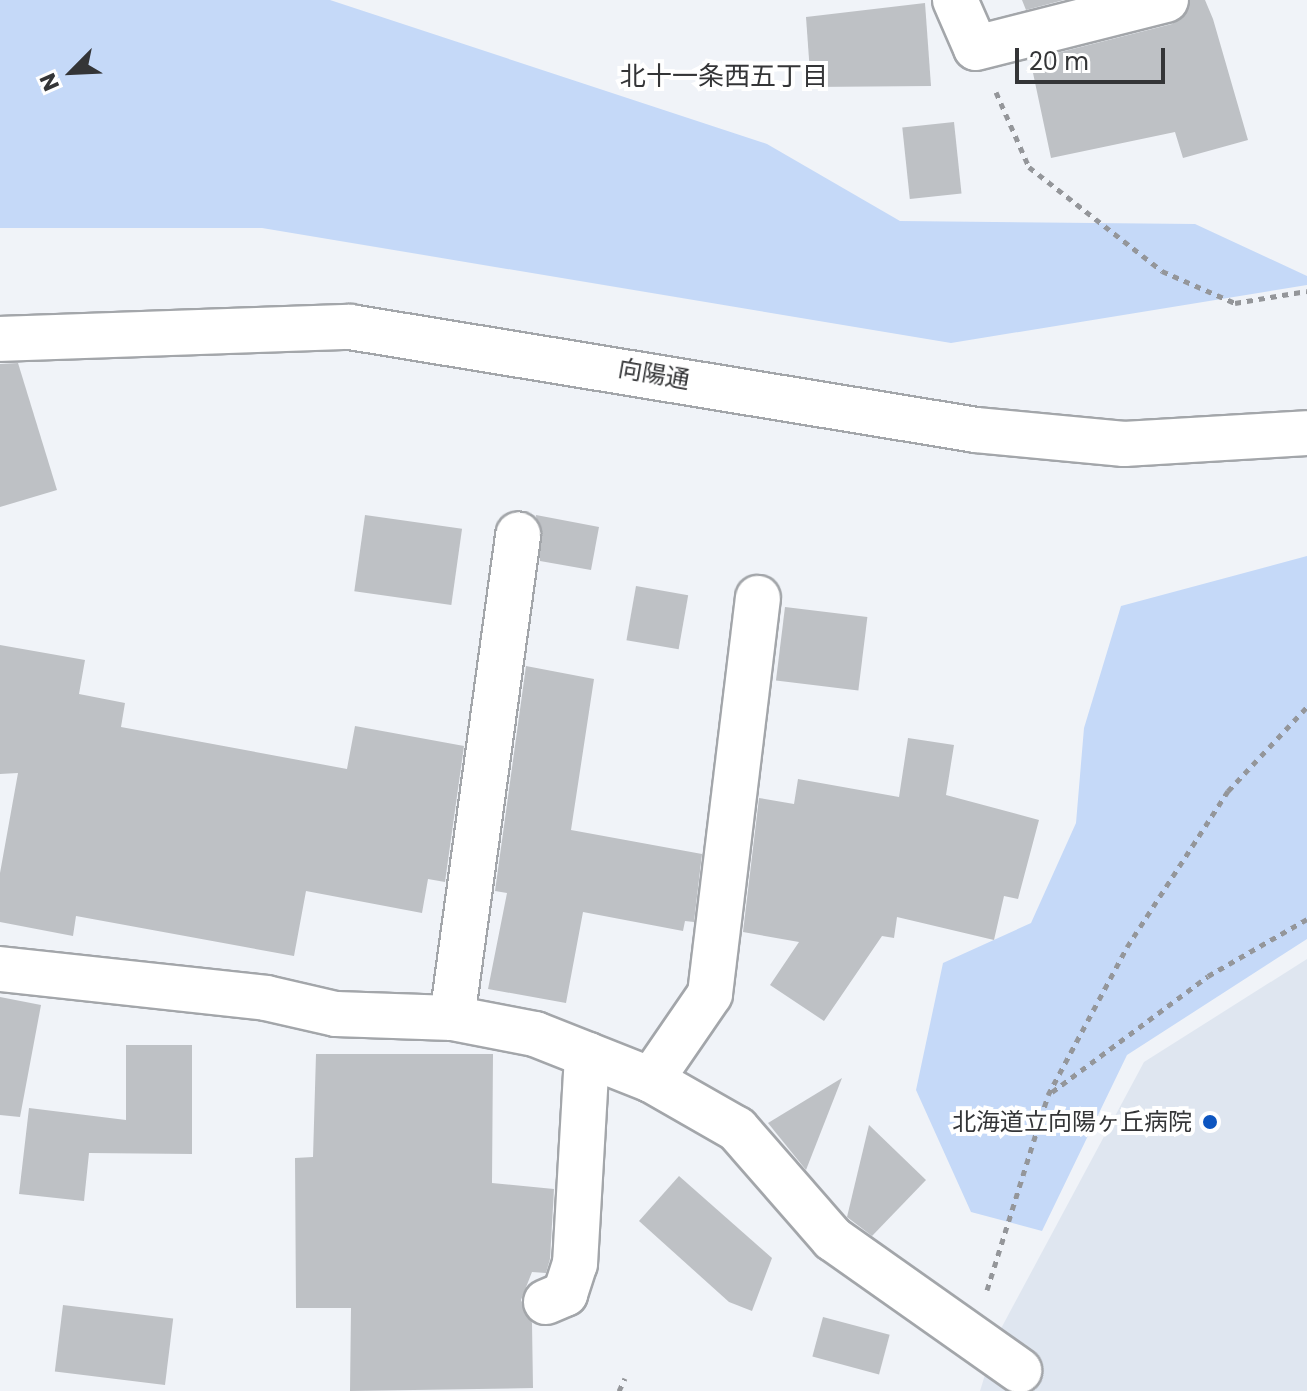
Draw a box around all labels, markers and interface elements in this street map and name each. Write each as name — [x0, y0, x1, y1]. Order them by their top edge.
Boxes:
north arrow — [32, 32, 112, 112]
scale bar — [1019, 32, 1169, 82]
text: 20 m — [1029, 45, 1089, 78]
district label: 北十一条西五丁目 — [620, 61, 828, 93]
text: N — [32, 68, 67, 96]
street label: 向陽通 — [616, 354, 692, 394]
place label: 北海道立向陽ヶ丘病院 — [952, 1108, 1192, 1136]
marker: 北海道立向陽ヶ丘病院 — [1199, 1111, 1221, 1133]

